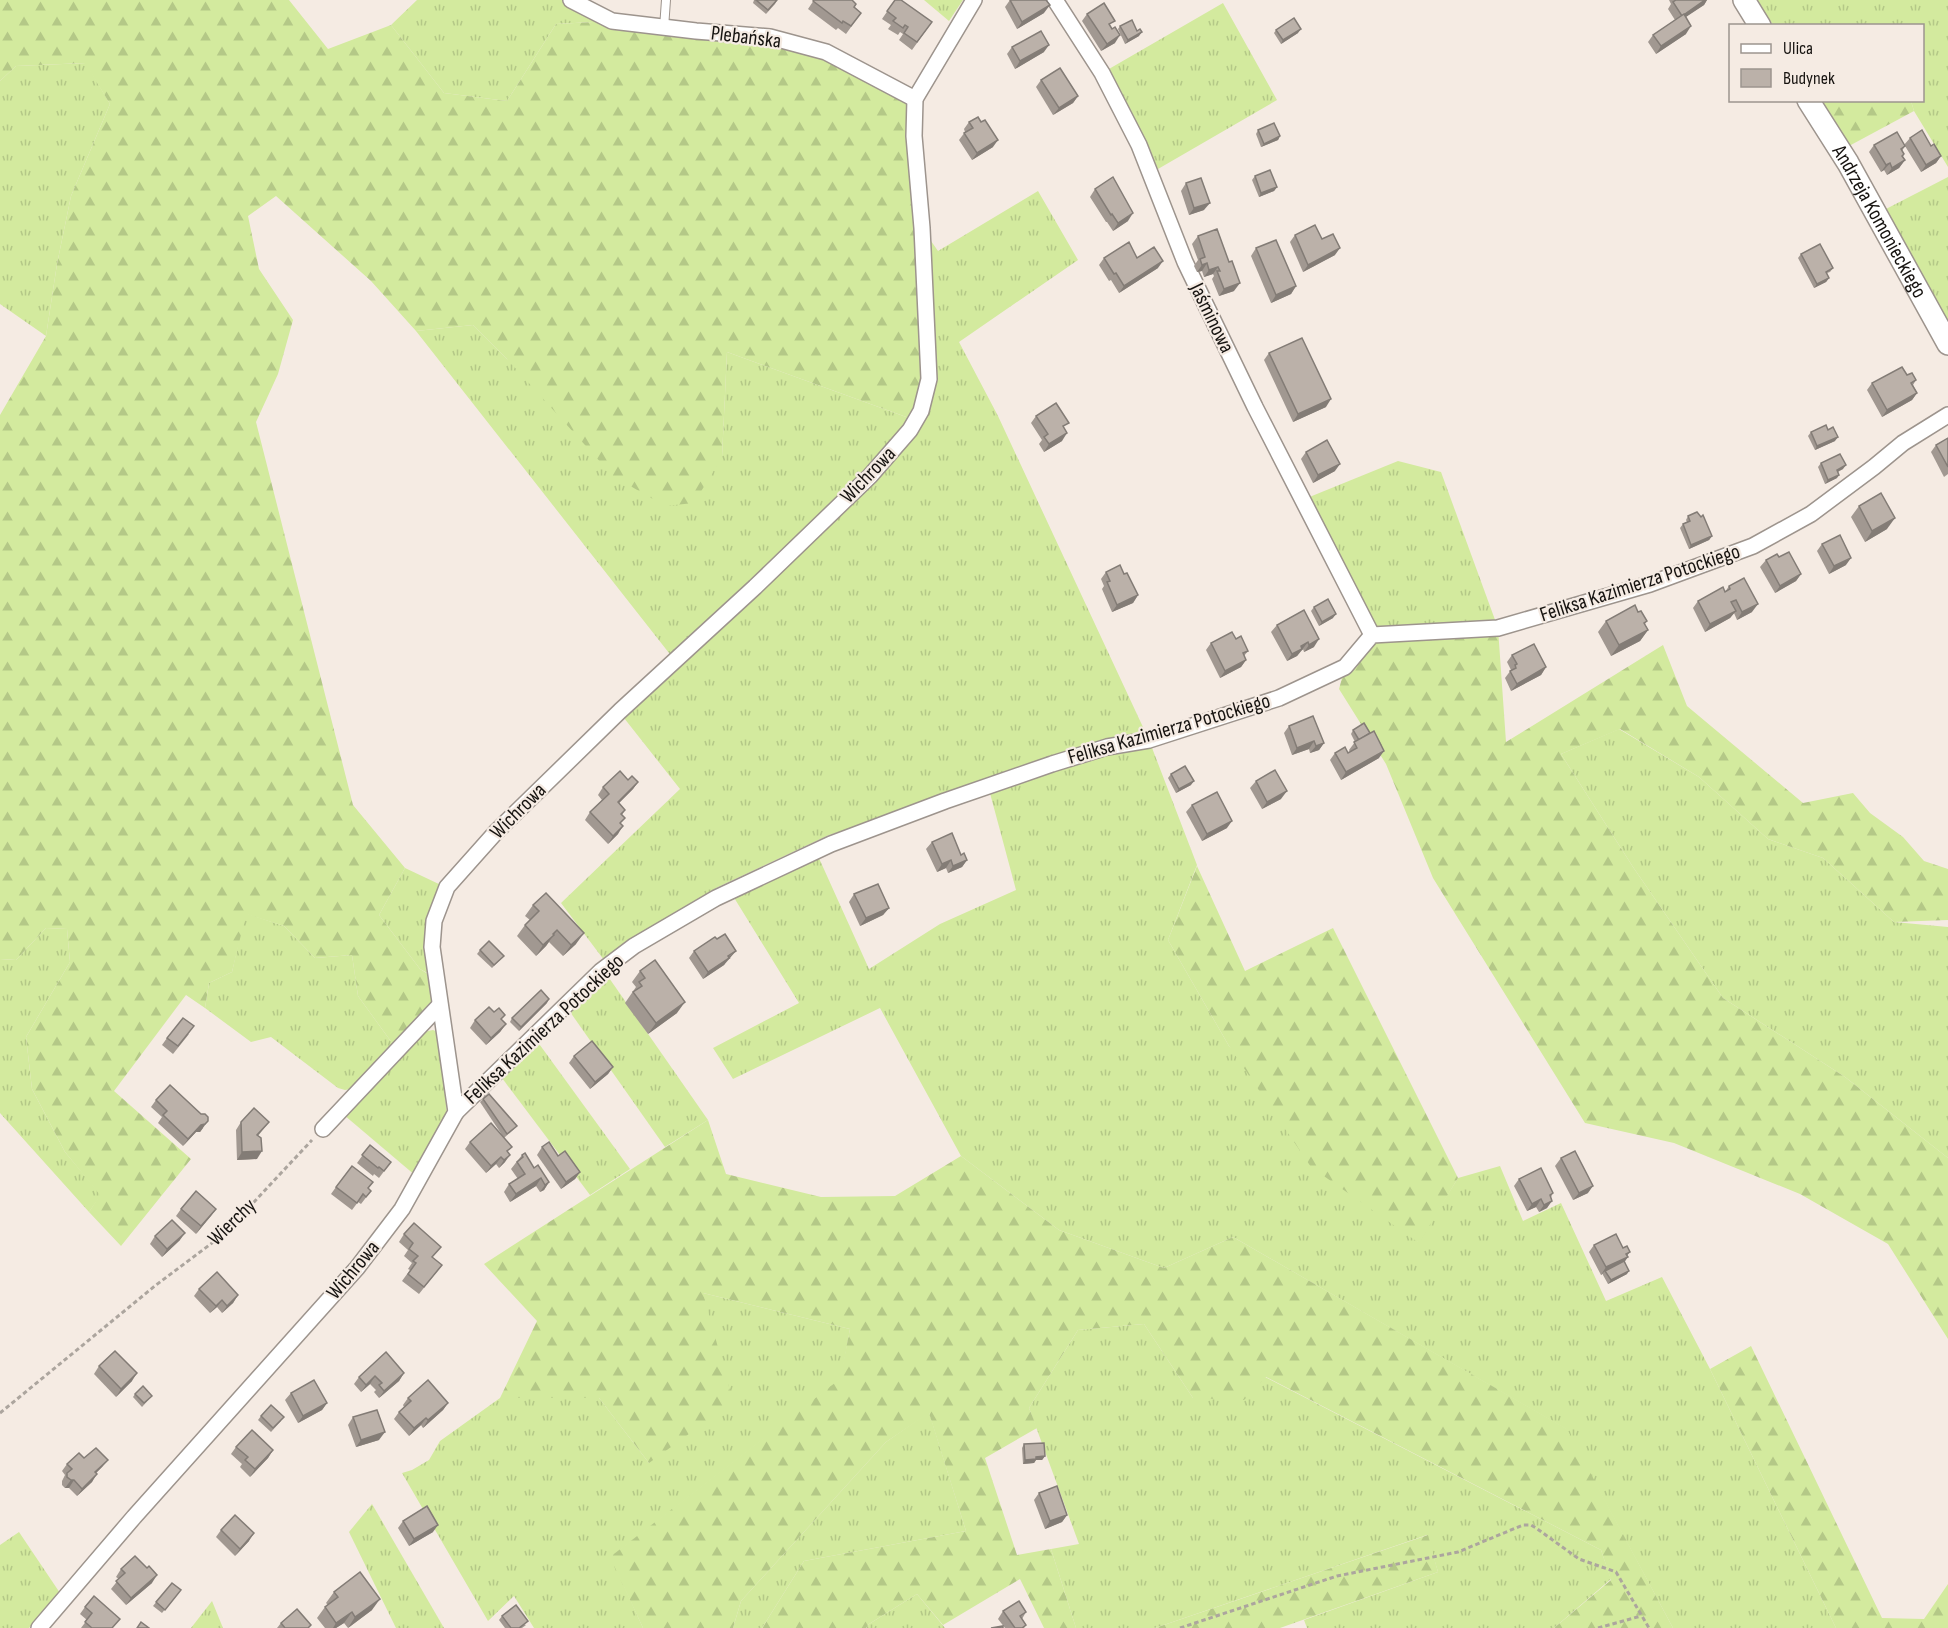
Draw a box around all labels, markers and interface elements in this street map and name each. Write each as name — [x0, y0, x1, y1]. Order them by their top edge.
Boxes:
street label: Plebańska — [709, 20, 783, 54]
legend — [1729, 24, 1924, 102]
text: Ulica — [1783, 38, 1813, 59]
text: Budynek — [1783, 68, 1835, 89]
street label: Andrzeja Komonieckiego — [1827, 139, 1932, 302]
street label: Jaśminowa — [1184, 278, 1240, 357]
street label: Wichrowa — [835, 442, 901, 508]
street label: Feliksa Kazimierza Potockiego — [1537, 539, 1743, 627]
street label: Feliksa Kazimierza Potockiego — [1065, 688, 1273, 770]
street label: Wichrowa — [485, 778, 551, 844]
street label: Feliksa Kazimierza Potockiego — [459, 949, 629, 1109]
street label: Wierchy — [203, 1193, 261, 1251]
street label: Wichrowa — [321, 1236, 385, 1304]

